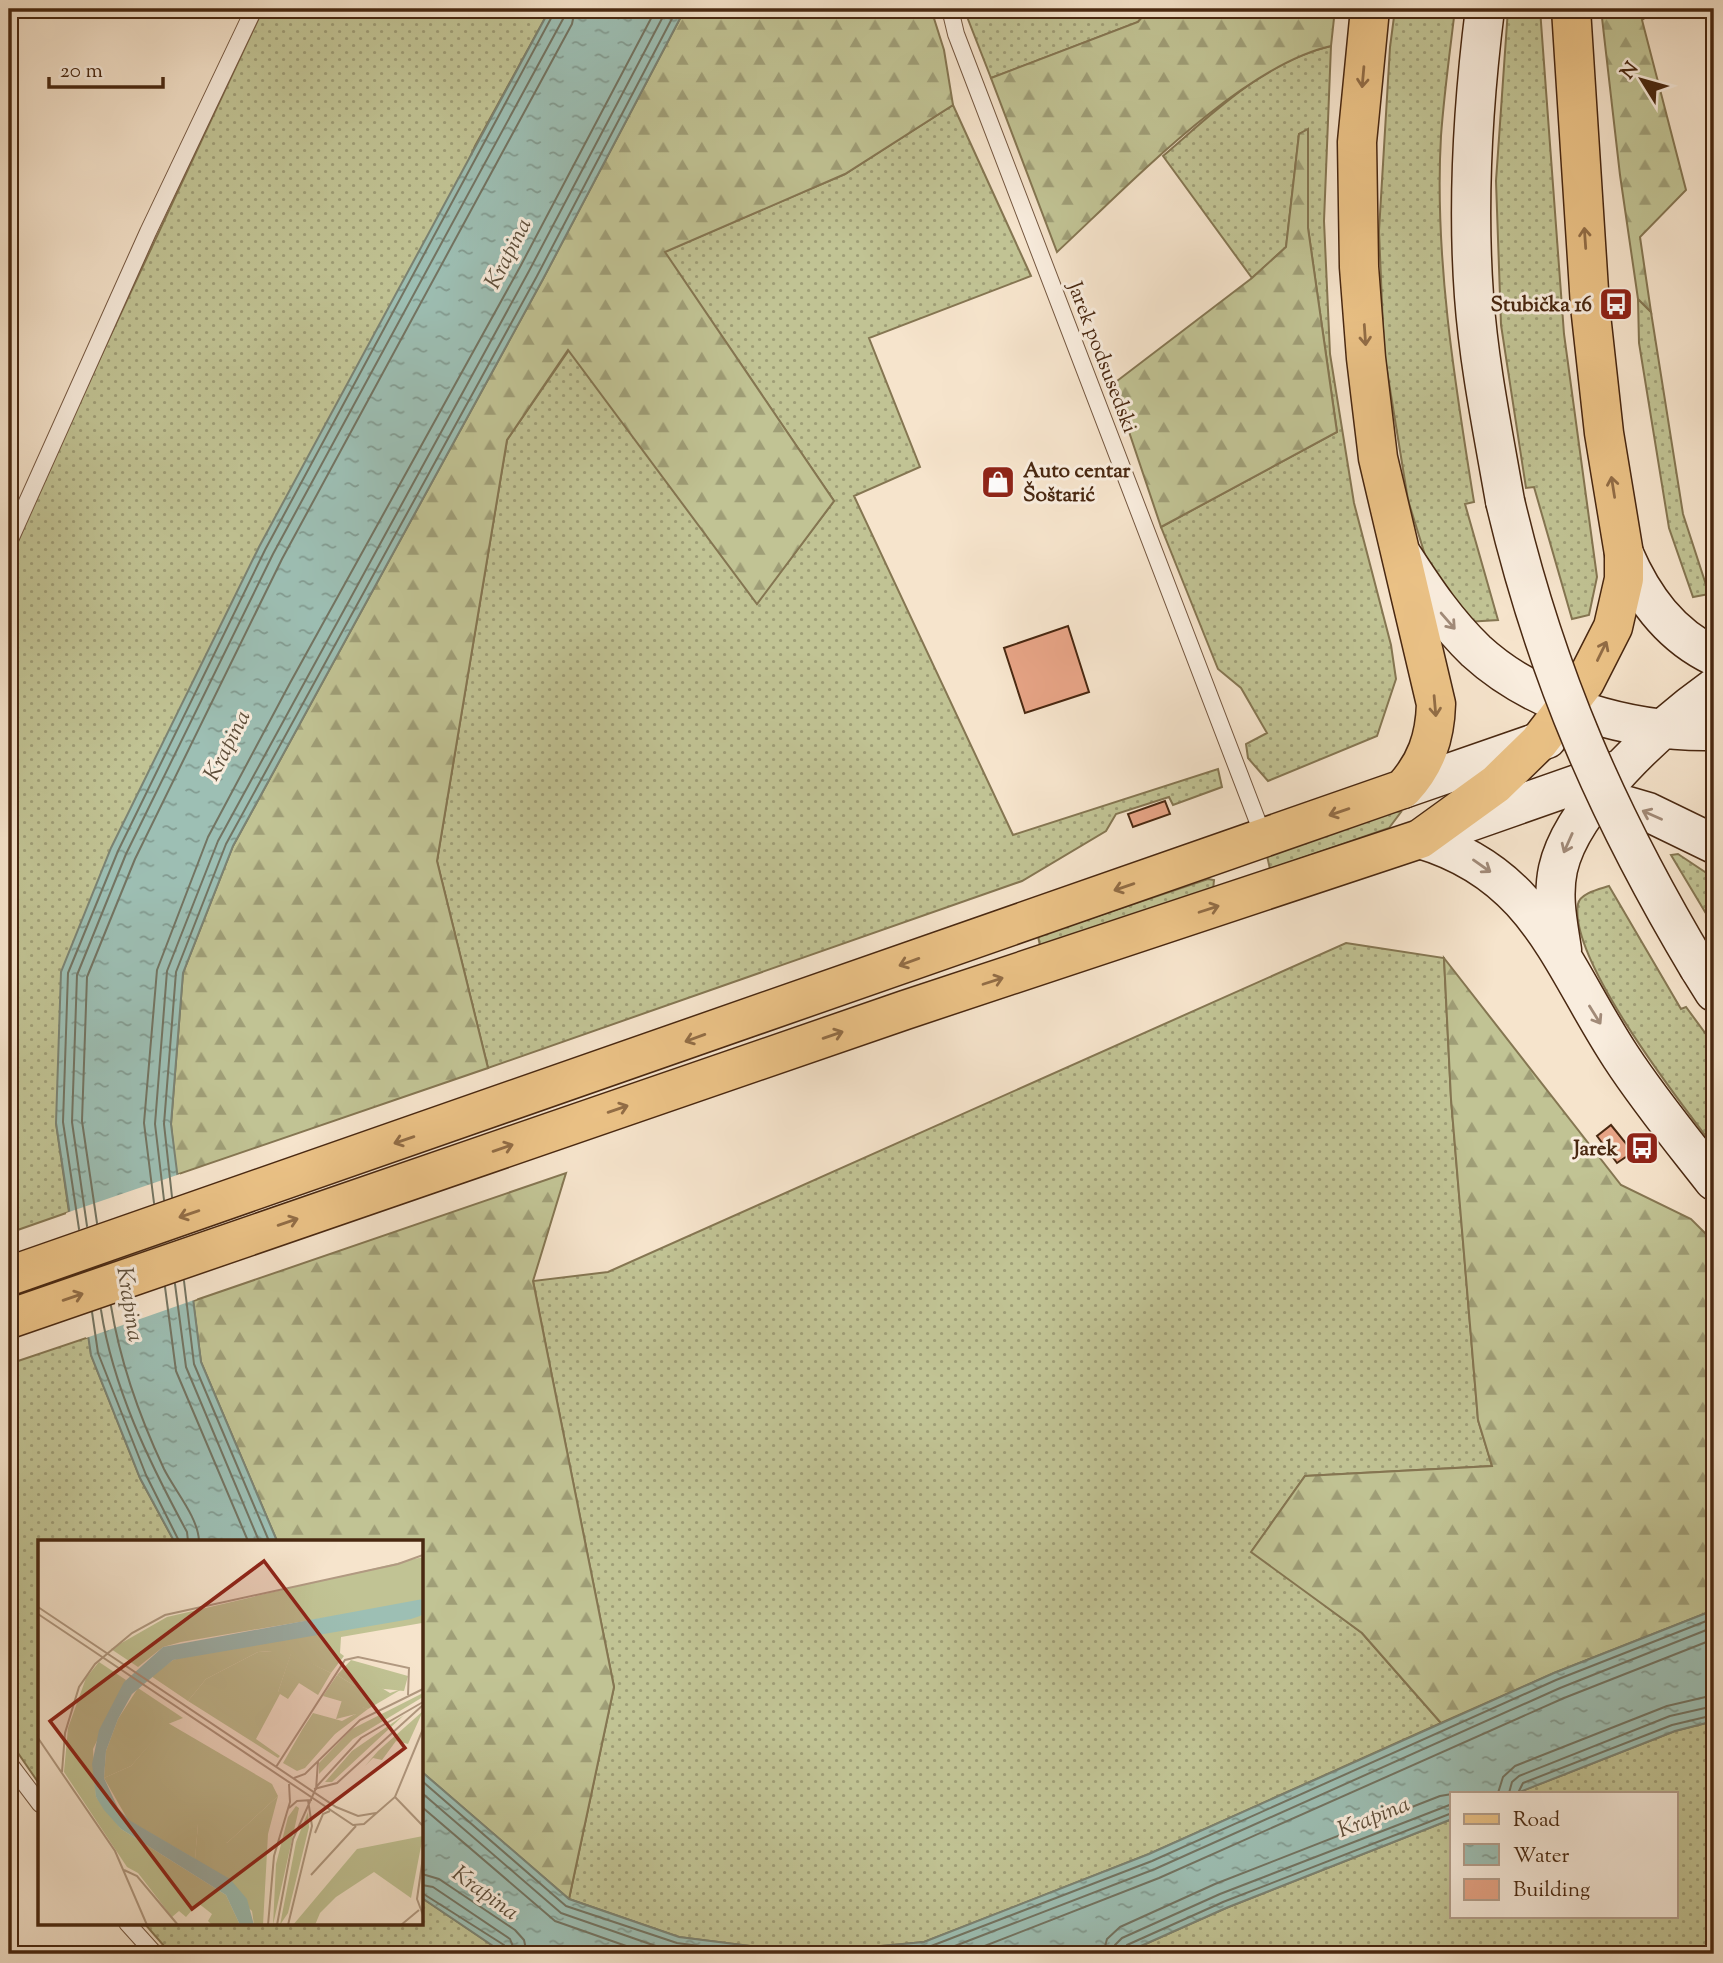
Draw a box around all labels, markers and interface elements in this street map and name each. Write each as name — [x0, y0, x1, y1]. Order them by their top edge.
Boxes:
scale bar — [49, 46, 163, 90]
north arrow — [1608, 46, 1678, 116]
text: 20 m — [60, 57, 103, 87]
text: N — [1615, 57, 1646, 85]
one-way arrow — [1357, 65, 1370, 87]
water label: Krapina — [477, 213, 541, 295]
one-way arrow — [1579, 227, 1592, 250]
street label: Jarek podsusedski — [1058, 277, 1144, 438]
bus stop icon: Stubička 16 — [1597, 285, 1635, 323]
place label: Stubička 16 — [1491, 291, 1592, 321]
one-way arrow — [1359, 323, 1372, 346]
place label: Auto centar Šoštarić — [1023, 457, 1131, 511]
shop icon: Auto centar Šoštarić — [979, 463, 1017, 501]
one-way arrow — [1606, 476, 1619, 498]
one-way arrow — [1440, 612, 1456, 630]
one-way arrow — [1596, 641, 1609, 662]
one-way arrow — [1428, 694, 1441, 717]
water label: Krapina — [196, 705, 260, 787]
one-way arrow — [1328, 807, 1350, 819]
one-way arrow — [1642, 808, 1664, 821]
one-way arrow — [1561, 832, 1574, 853]
one-way arrow — [1472, 859, 1491, 873]
one-way arrow — [1113, 882, 1135, 894]
one-way arrow — [1198, 902, 1220, 915]
one-way arrow — [899, 957, 921, 969]
one-way arrow — [982, 974, 1004, 986]
one-way arrow — [1588, 1005, 1602, 1025]
one-way arrow — [822, 1028, 844, 1040]
one-way arrow — [684, 1033, 706, 1045]
one-way arrow — [607, 1102, 629, 1115]
bus stop icon: Jarek — [1623, 1129, 1661, 1167]
one-way arrow — [393, 1134, 415, 1147]
place label: Jarek — [1572, 1135, 1619, 1165]
one-way arrow — [492, 1141, 514, 1153]
one-way arrow — [178, 1208, 200, 1221]
one-way arrow — [277, 1215, 299, 1227]
water label: Krapina — [106, 1264, 151, 1344]
one-way arrow — [62, 1290, 84, 1302]
inset map — [38, 1540, 424, 1924]
water label: Krapina — [1333, 1789, 1415, 1848]
legend — [1450, 1792, 1678, 1918]
text: Road — [1513, 1806, 1560, 1836]
text: Water — [1513, 1842, 1570, 1872]
water label: Krapina — [444, 1858, 525, 1930]
text: Building — [1513, 1876, 1590, 1906]

